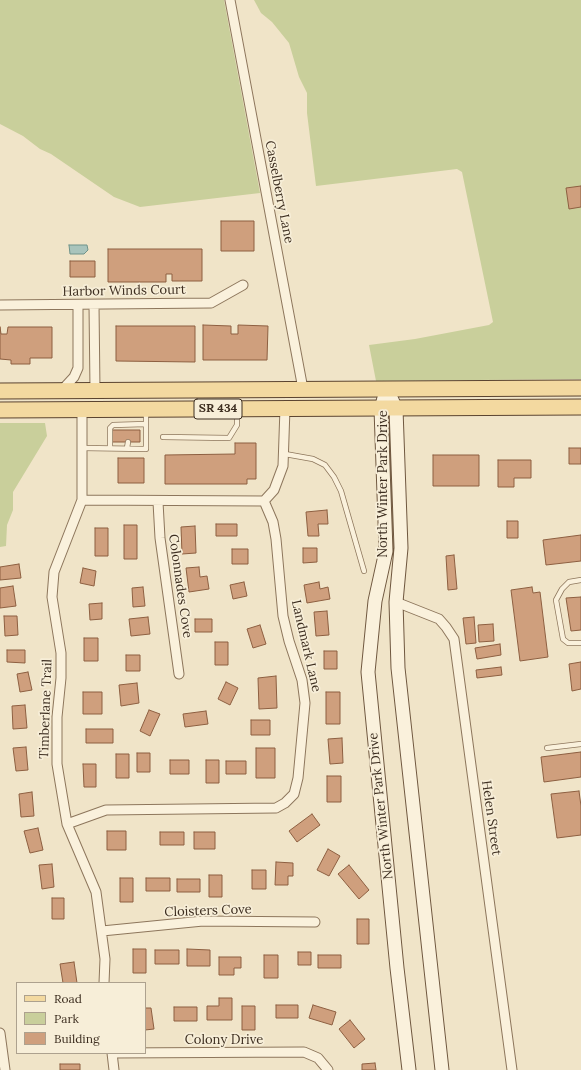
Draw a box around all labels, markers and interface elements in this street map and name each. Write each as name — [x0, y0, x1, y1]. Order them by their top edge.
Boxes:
street label: Casselberry Lane — [261, 139, 297, 245]
street label: Harbor Winds Court — [62, 282, 186, 300]
road number: SR 434 — [194, 399, 242, 419]
street label: North Winter Park Drive — [375, 410, 391, 558]
street label: Colonnades Cove — [165, 533, 195, 639]
street label: Landmark Lane — [288, 598, 324, 694]
street label: Timberlane Trail — [36, 659, 56, 759]
street label: North Winter Park Drive — [366, 732, 396, 880]
street label: Helen Street — [478, 779, 504, 857]
street label: Cloisters Cove — [164, 902, 252, 920]
legend — [16, 982, 146, 1054]
text: Road — [54, 991, 82, 1006]
text: Park — [54, 1011, 79, 1026]
text: Building — [54, 1031, 100, 1046]
street label: Colony Drive — [185, 1032, 263, 1048]

